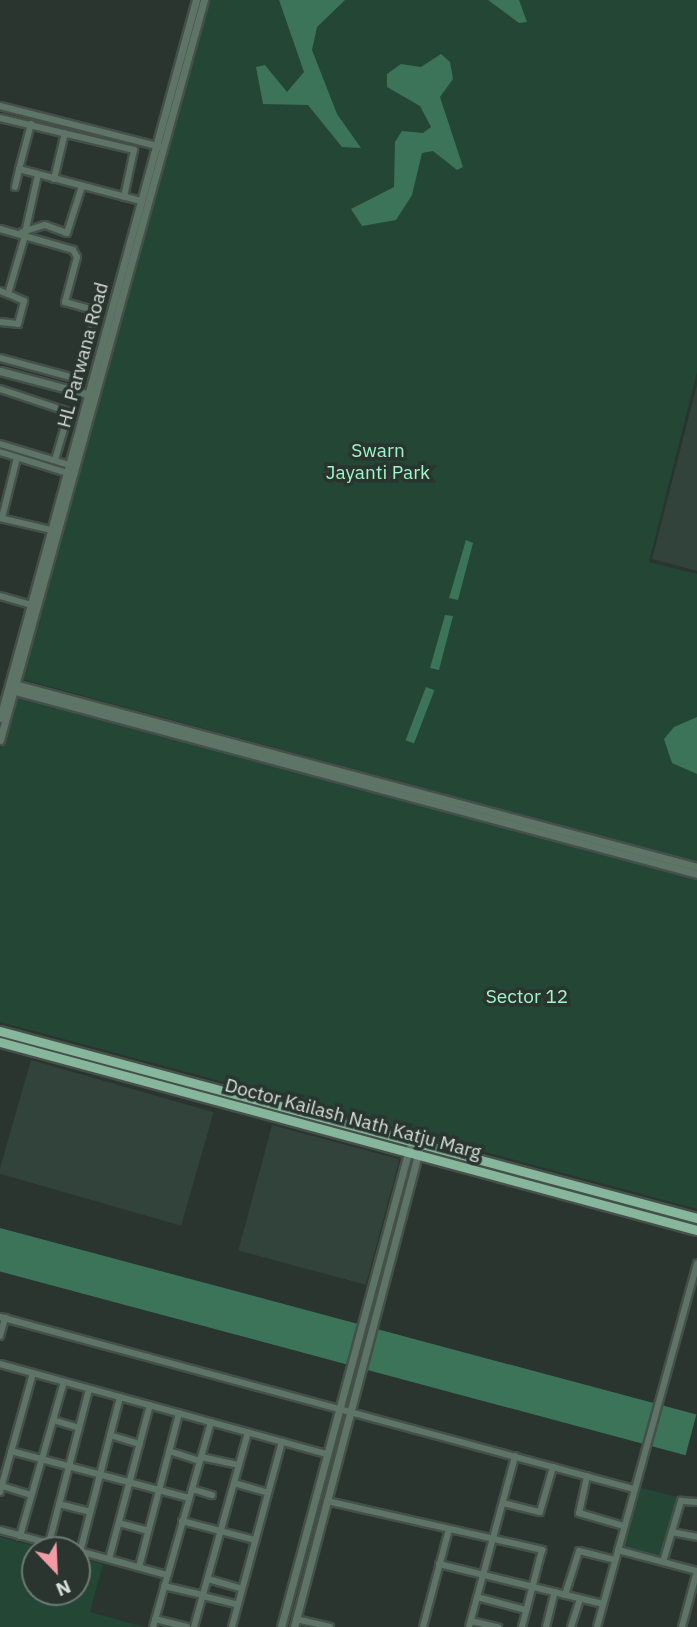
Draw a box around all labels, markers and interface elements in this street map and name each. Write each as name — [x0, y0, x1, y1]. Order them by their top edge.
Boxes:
street label: HL Parwana Road — [53, 280, 113, 430]
park label: Swarn Jayanti Park — [326, 440, 430, 484]
park label: Sector 12 — [486, 986, 568, 1008]
street label: Doctor Kailash Nath Katju Marg — [222, 1074, 484, 1164]
north arrow — [21, 1536, 91, 1606]
text: N — [52, 1575, 74, 1602]

